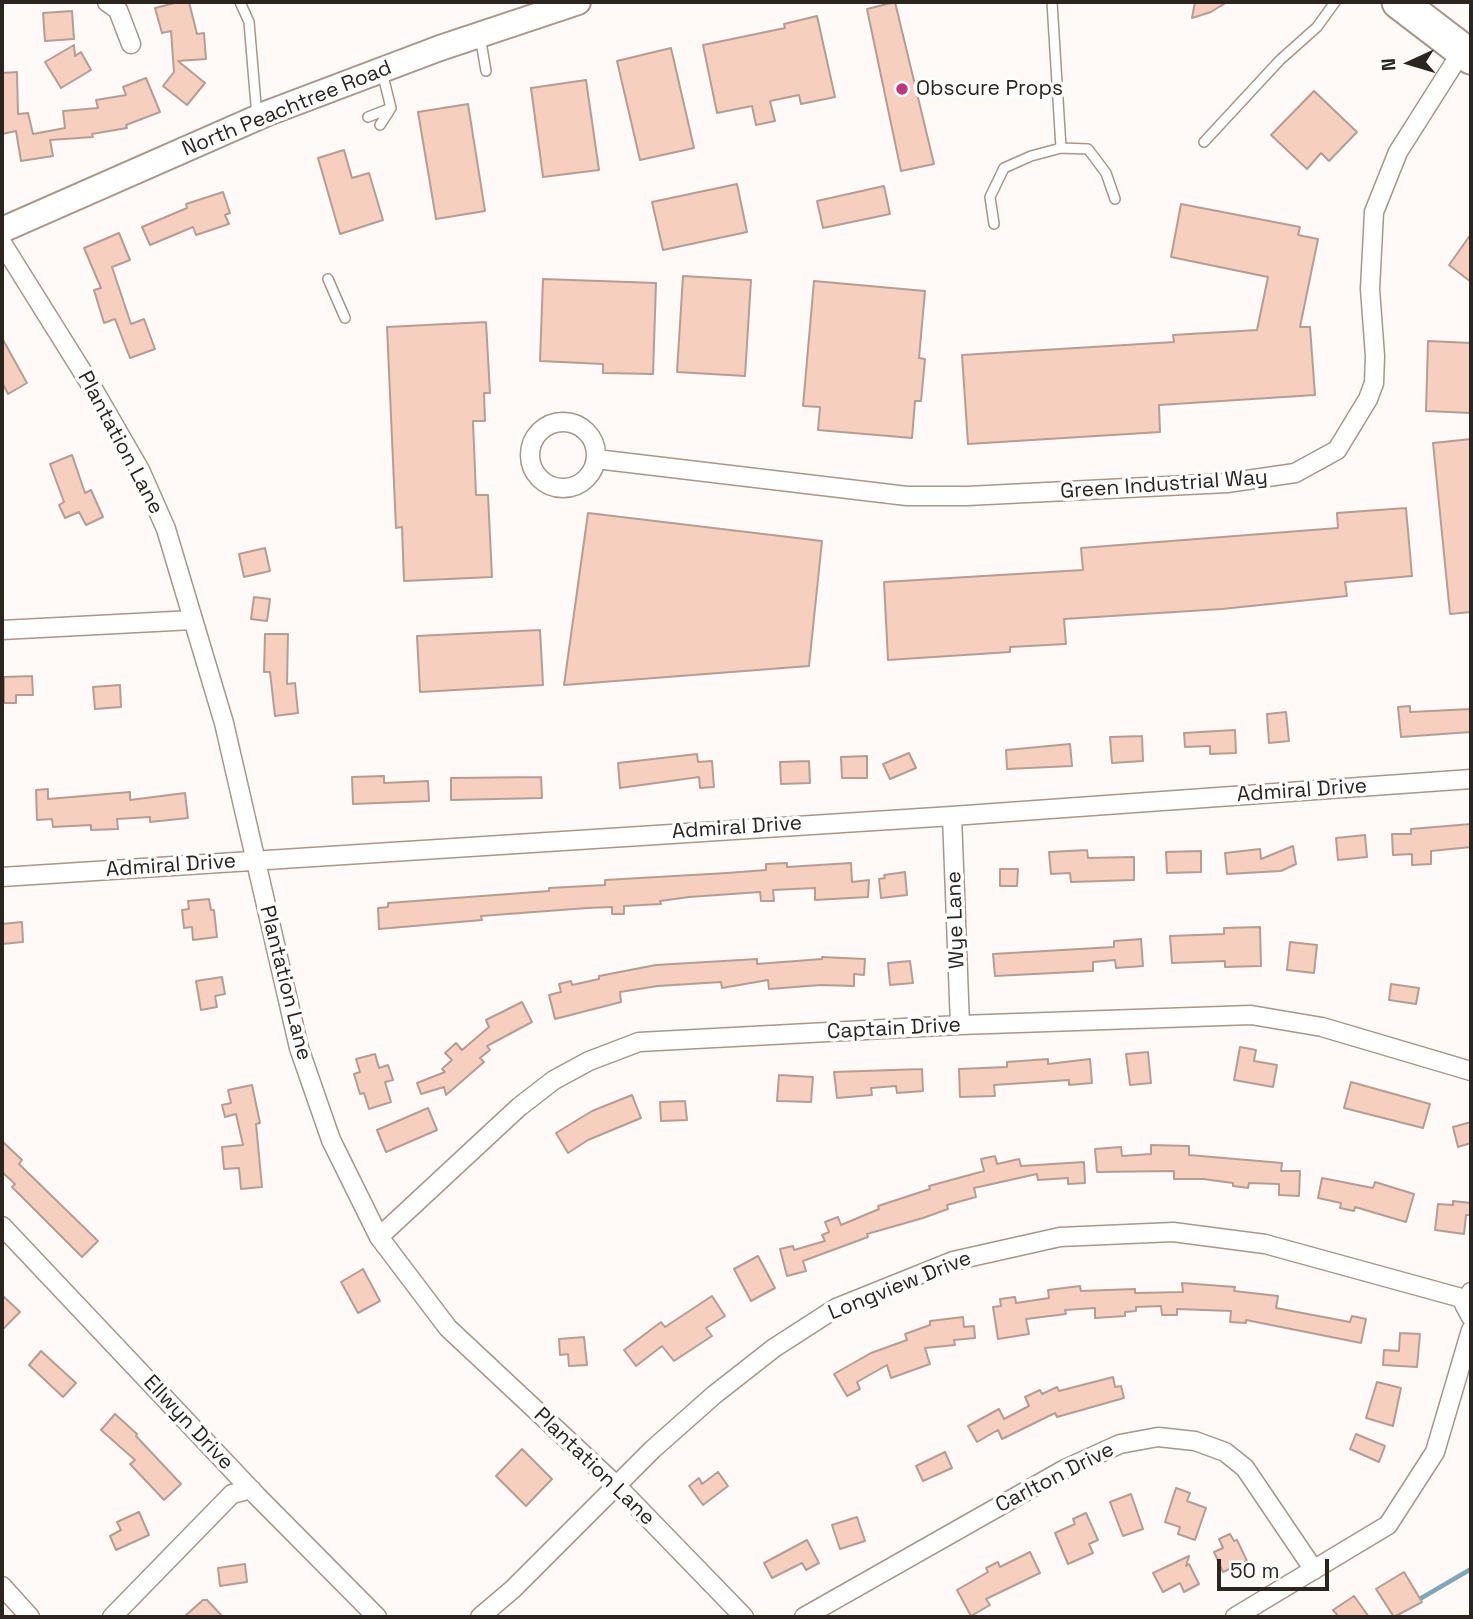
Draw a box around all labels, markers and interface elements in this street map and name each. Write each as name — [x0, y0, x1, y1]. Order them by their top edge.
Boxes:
north arrow — [1375, 28, 1445, 98]
street label: North Peachtree Road — [179, 55, 395, 163]
text: N — [1376, 57, 1401, 72]
place label: Obscure Props — [916, 76, 1063, 102]
marker: Obscure Props — [894, 81, 910, 97]
street label: Plantation Lane — [72, 367, 168, 519]
street label: Green Industrial Way — [1059, 465, 1269, 505]
street label: Admiral Drive — [1236, 774, 1368, 808]
street label: Admiral Drive — [671, 811, 803, 845]
street label: Admiral Drive — [105, 849, 237, 883]
street label: Wye Lane — [942, 871, 970, 969]
street label: Plantation Lane — [254, 903, 316, 1063]
street label: Captain Drive — [826, 1013, 962, 1045]
street label: Longview Drive — [825, 1246, 975, 1326]
street label: Ellwyn Drive — [138, 1370, 238, 1476]
street label: Plantation Lane — [528, 1403, 660, 1531]
street label: Carlton Drive — [992, 1437, 1118, 1519]
scale bar — [1221, 1546, 1333, 1590]
text: 50 m — [1230, 1557, 1280, 1584]

